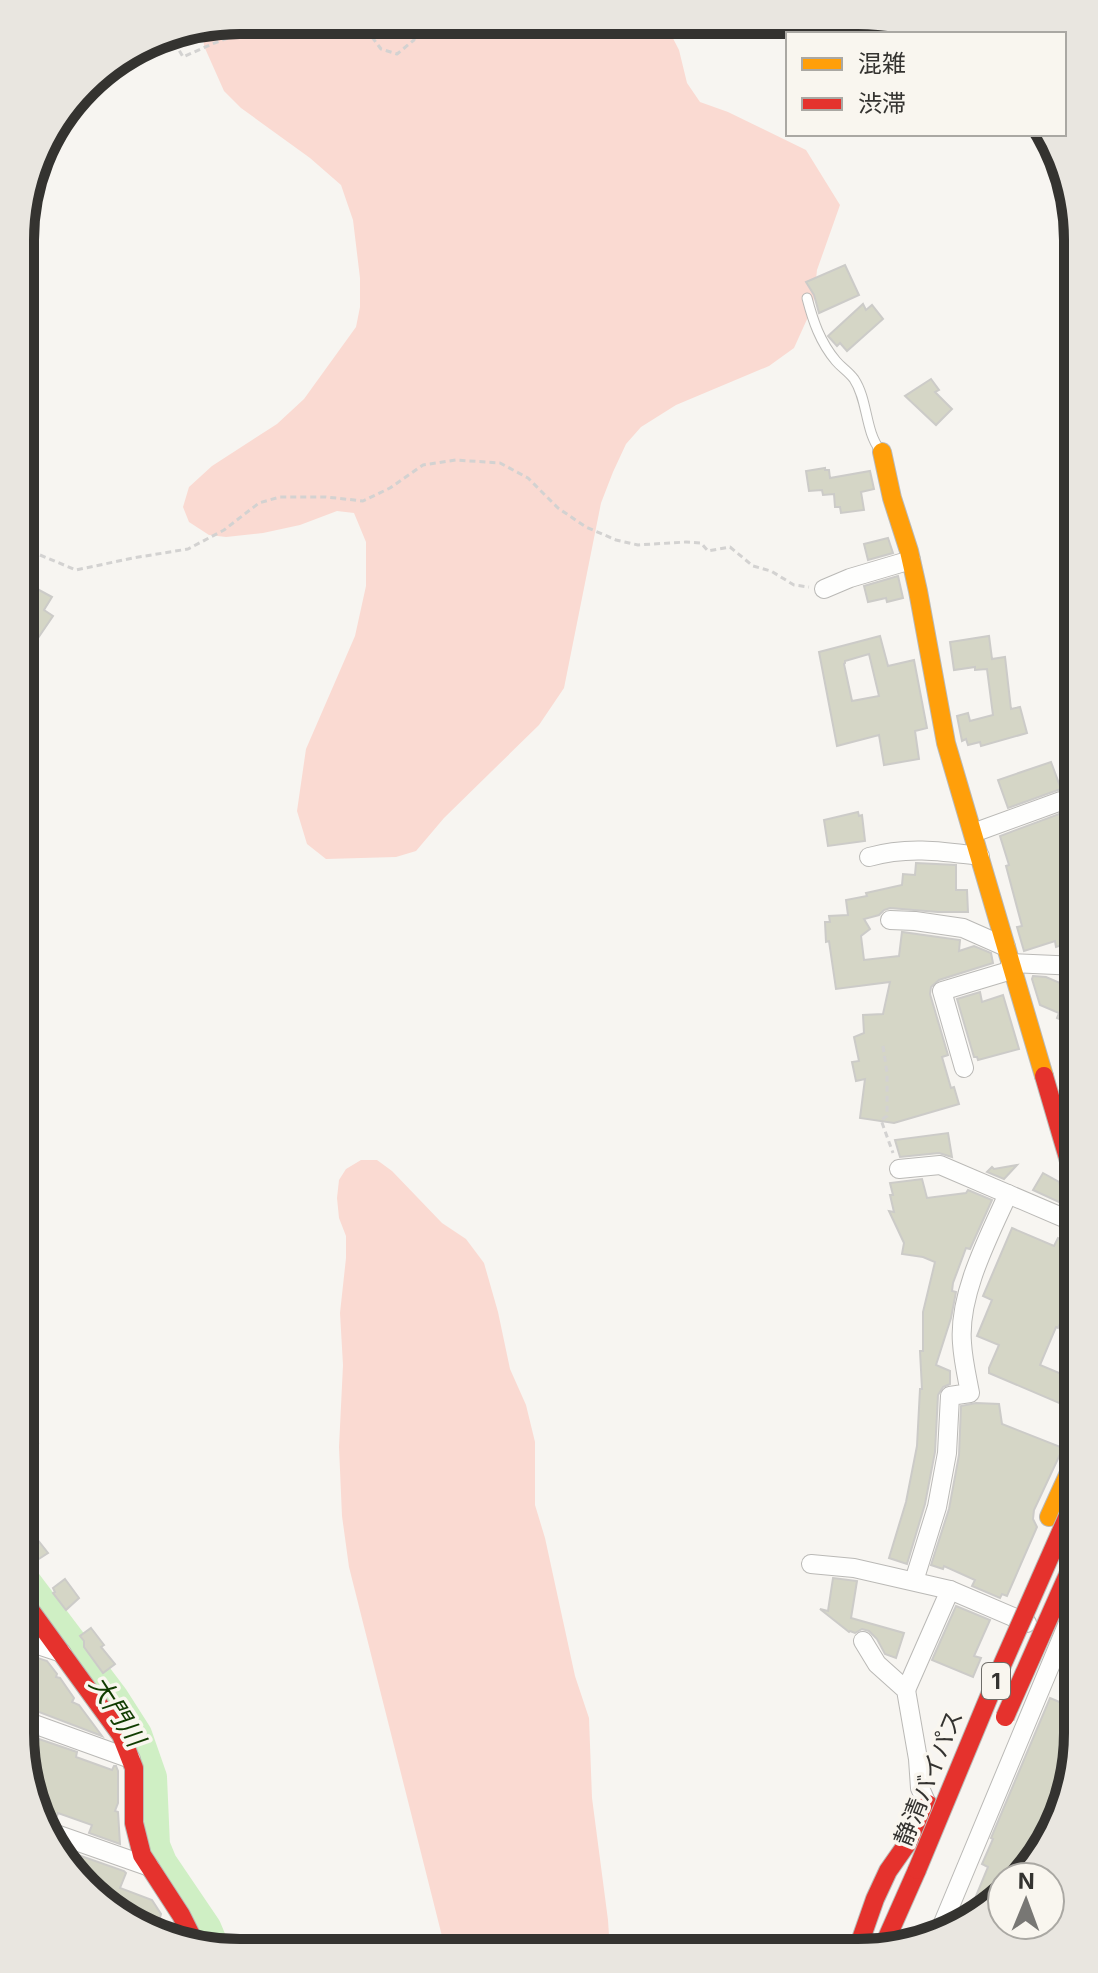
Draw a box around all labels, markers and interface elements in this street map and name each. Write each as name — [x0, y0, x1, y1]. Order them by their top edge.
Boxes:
legend — [786, 32, 1066, 136]
text: 混雑 — [858, 49, 906, 78]
text: 渋滞 — [858, 89, 906, 118]
road number: 1 — [982, 1663, 1010, 1699]
water label: 大門川 — [83, 1670, 153, 1754]
street label: 静清バイパス — [888, 1706, 969, 1850]
north arrow — [986, 1861, 1066, 1941]
text: N — [1018, 1868, 1035, 1894]

